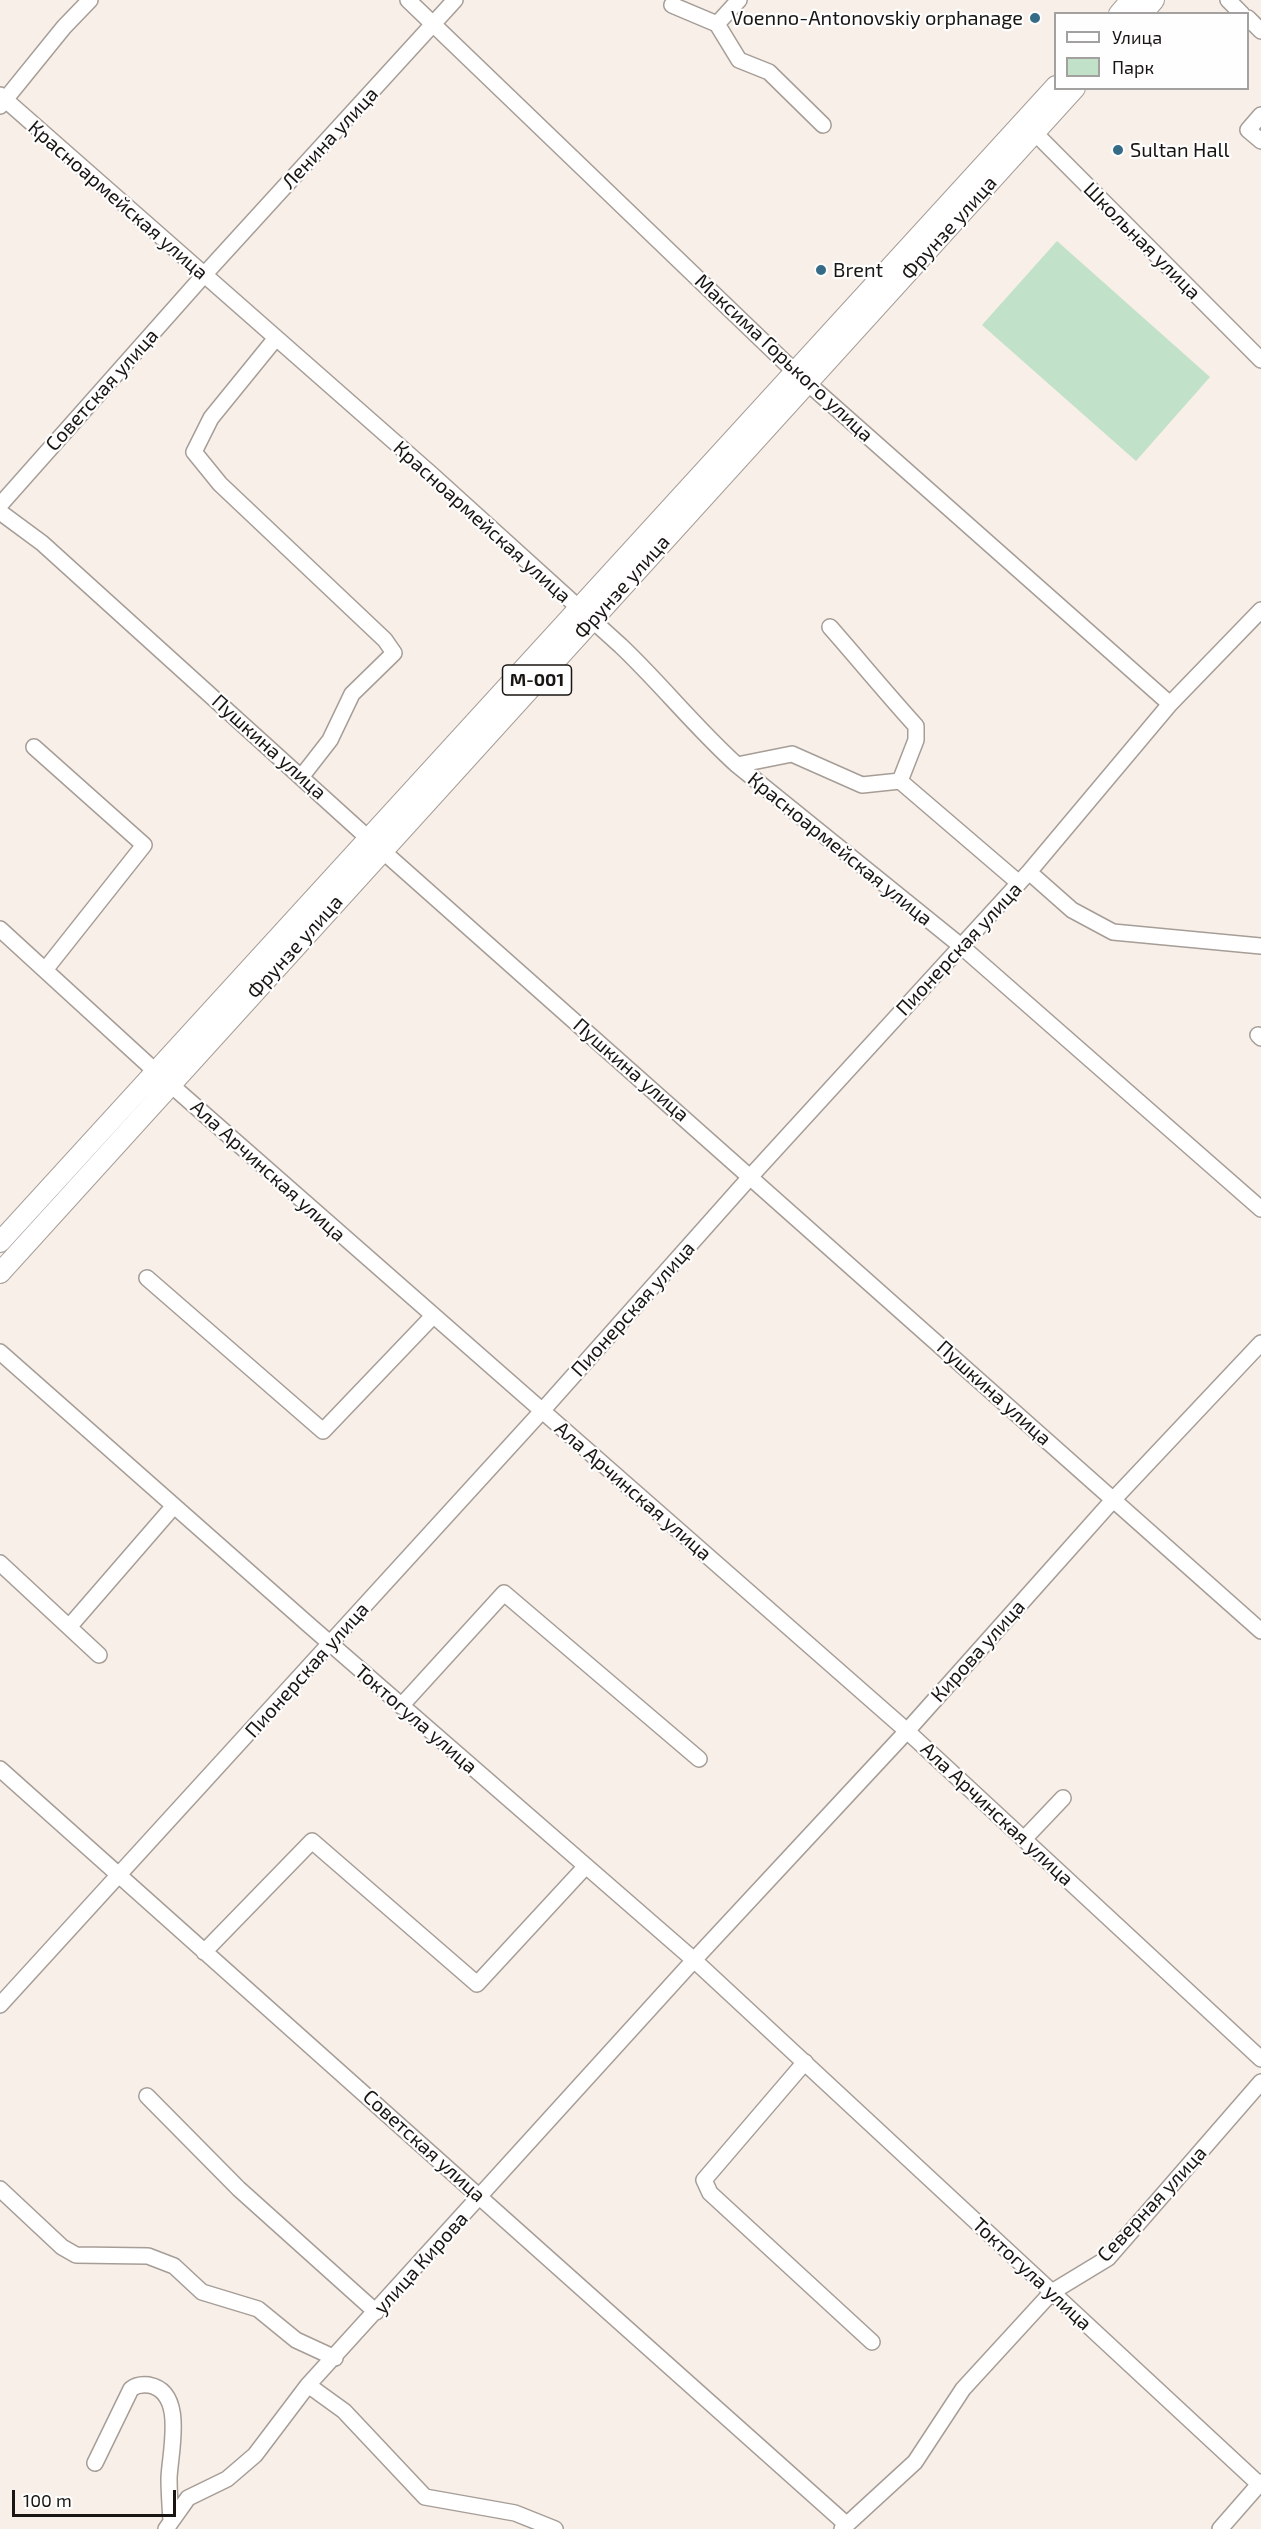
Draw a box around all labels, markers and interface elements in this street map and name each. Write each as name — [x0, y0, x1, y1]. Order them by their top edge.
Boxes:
place label: Voenno-Antonovskiy orphanage — [731, 6, 1023, 30]
marker: Voenno-Antonovskiy orphanage — [1028, 11, 1042, 25]
legend — [1054, 12, 1249, 90]
text: Улица — [1112, 26, 1162, 48]
text: Парк — [1112, 56, 1154, 78]
street label: Ленина улица — [277, 82, 383, 194]
street label: Красноармейская улица — [23, 115, 213, 285]
place label: Sultan Hall — [1130, 138, 1229, 162]
marker: Sultan Hall — [1111, 143, 1125, 157]
street label: Фрунзе улица — [896, 171, 1002, 285]
street label: Школьная улица — [1078, 177, 1206, 305]
place label: Brent — [833, 258, 883, 282]
marker: Brent — [814, 263, 828, 277]
street label: Максима Горького улица — [690, 269, 878, 447]
street label: Советская улица — [41, 324, 163, 456]
street label: Красноармейская улица — [388, 436, 576, 608]
street label: Фрунзе улица — [569, 530, 675, 644]
road number: M-001 — [502, 665, 572, 695]
street label: Пушкина улица — [207, 689, 331, 805]
street label: Красноармейская улица — [743, 767, 937, 931]
street label: Пионерская улица — [891, 877, 1027, 1021]
street label: Фрунзе улица — [242, 890, 348, 1004]
street label: Пушкина улица — [568, 1013, 694, 1127]
street label: Ала Арчинская улица — [186, 1095, 350, 1247]
street label: Пионерская улица — [566, 1237, 700, 1381]
street label: Пушкина улица — [932, 1335, 1056, 1451]
street label: Ала Арчинская улица — [550, 1416, 716, 1566]
street label: Кирова улица — [926, 1595, 1030, 1707]
street label: Пионерская улица — [240, 1598, 374, 1742]
street label: Токтогула улица — [350, 1659, 482, 1779]
street label: Ала Арчинская улица — [916, 1737, 1078, 1891]
street label: Советская улица — [358, 2085, 490, 2207]
street label: Северная улица — [1092, 2141, 1212, 2267]
street label: улица Кирова — [369, 2207, 473, 2319]
street label: Токтогула улица — [967, 2213, 1097, 2335]
scale bar — [15, 2478, 178, 2516]
text: 100 m — [23, 2489, 72, 2511]

